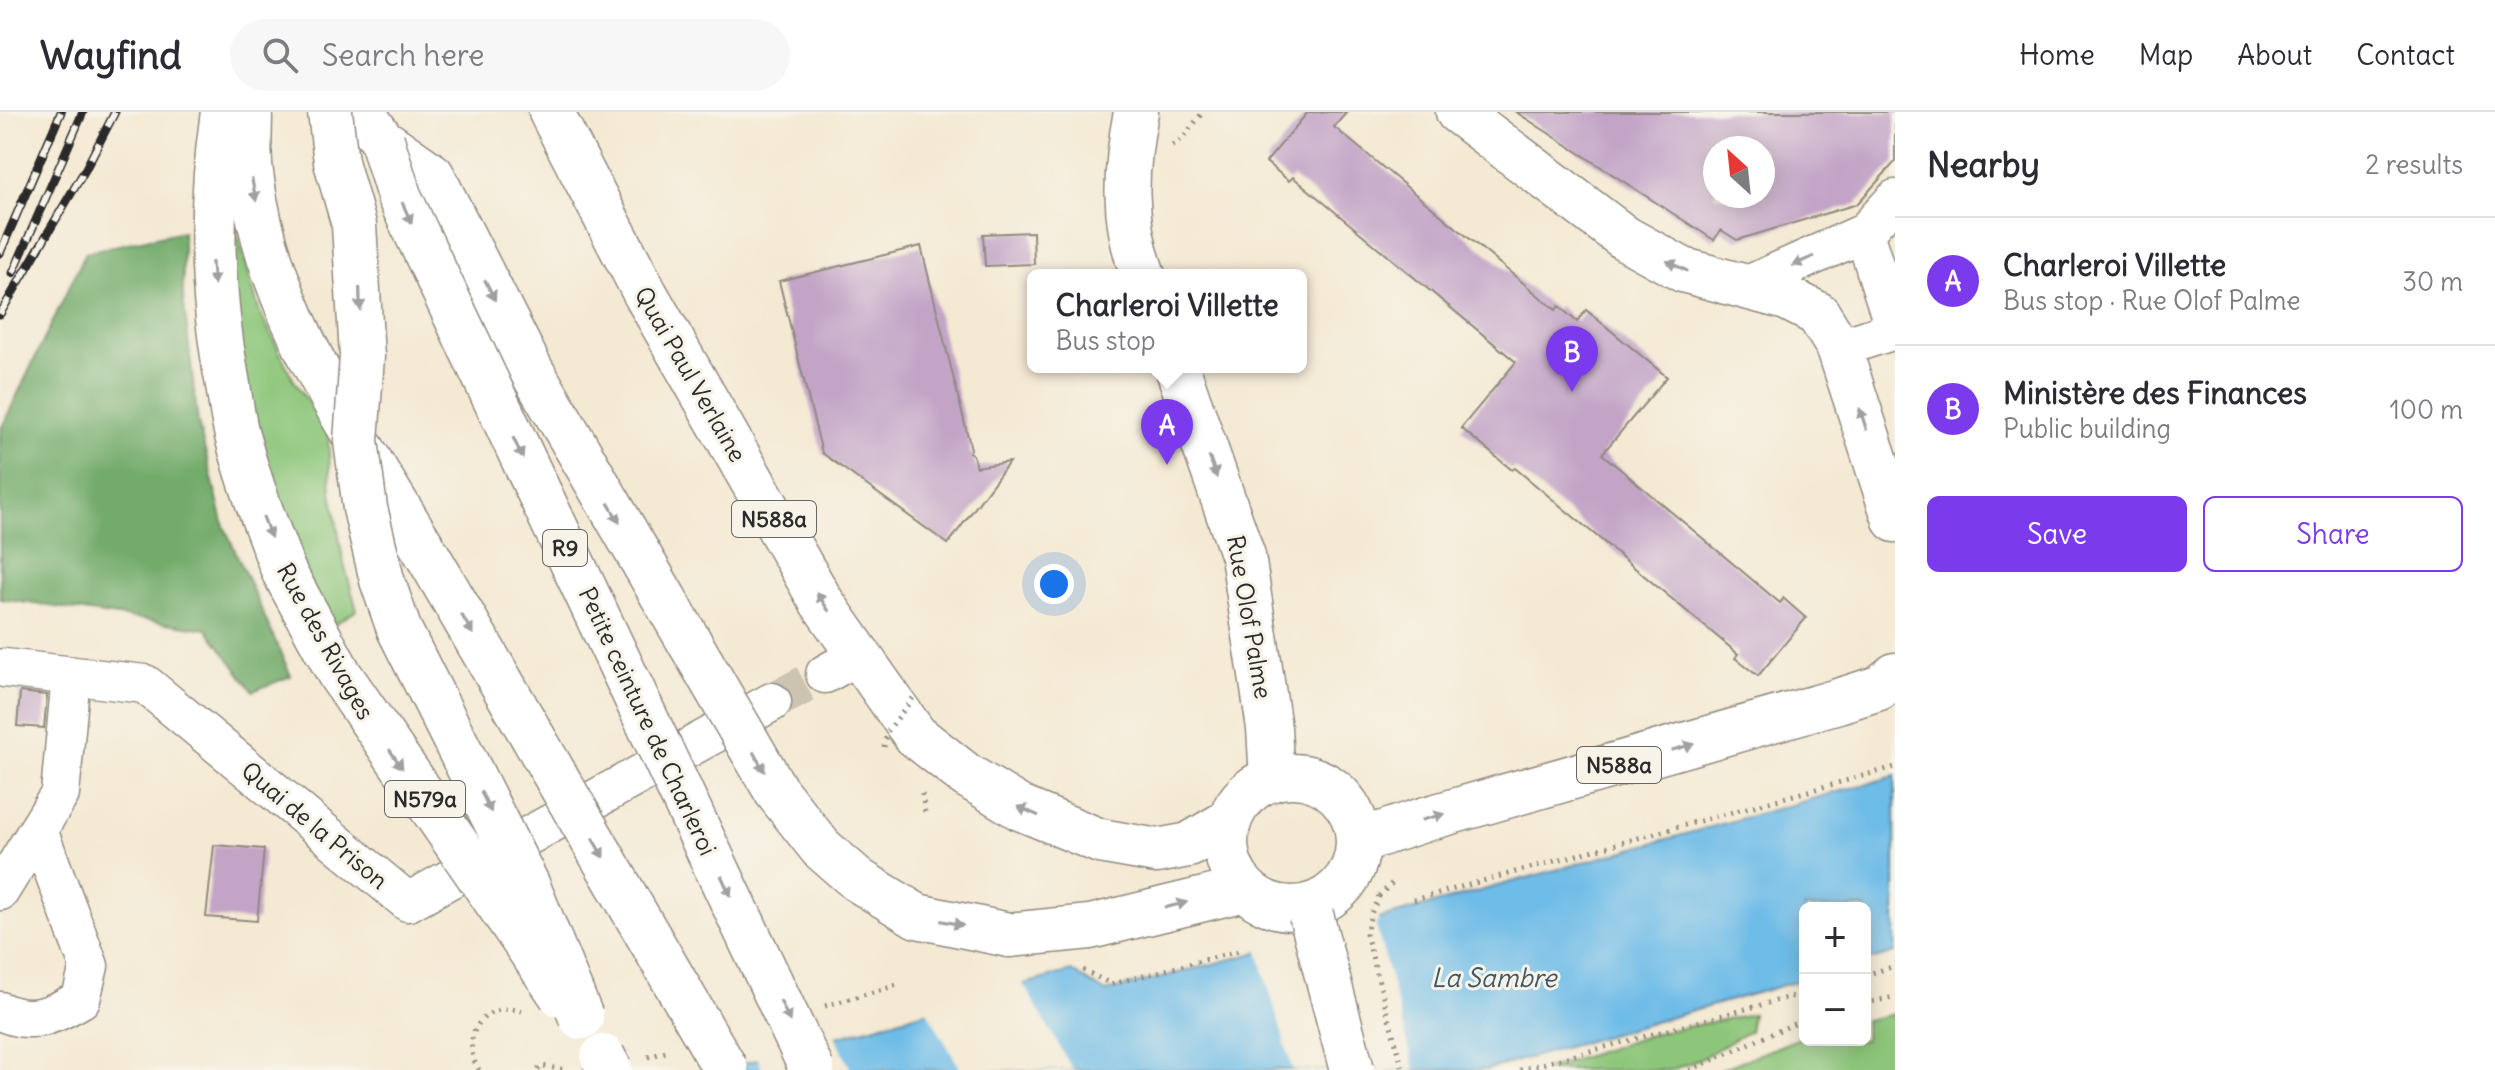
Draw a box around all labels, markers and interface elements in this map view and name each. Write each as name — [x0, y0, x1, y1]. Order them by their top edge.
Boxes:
search box — [230, 19, 790, 91]
text: Wayfind — [40, 32, 182, 79]
icon: search — [258, 33, 302, 77]
text: Search here — [322, 36, 484, 74]
text: Home — [2019, 37, 2095, 73]
text: Map — [2139, 37, 2193, 73]
text: About — [2237, 37, 2312, 73]
text: Contact — [2356, 37, 2455, 73]
north arrow — [1703, 136, 1775, 208]
text: Nearby — [1927, 143, 2040, 186]
text: 2 results — [2365, 148, 2463, 181]
one-way arrow — [248, 177, 261, 202]
one-way arrow — [400, 202, 414, 225]
text: Charleroi Villette — [2003, 246, 2226, 284]
one-way arrow — [1791, 254, 1815, 268]
one-way arrow — [1666, 259, 1689, 273]
one-way arrow — [207, 261, 220, 286]
text: A — [1945, 265, 1961, 298]
text: 30 m — [2402, 265, 2463, 298]
popup — [1027, 269, 1307, 373]
one-way arrow — [484, 278, 497, 301]
street label: Quai Paul Verlaine — [629, 281, 753, 467]
text: Bus stop · Rue Olof Palme — [2003, 284, 2301, 317]
text: Charleroi Villette — [1055, 286, 1279, 324]
one-way arrow — [353, 287, 366, 312]
text: Bus stop — [1055, 324, 1156, 357]
pin: B — [1546, 326, 1598, 392]
text: Ministère des Finances — [2003, 374, 2307, 412]
text: B — [1944, 393, 1962, 426]
text: 100 m — [2389, 393, 2463, 426]
pin: A — [1141, 399, 1193, 465]
one-way arrow — [1856, 406, 1869, 430]
text: Public building — [2003, 412, 2171, 445]
one-way arrow — [511, 437, 525, 460]
one-way arrow — [1207, 455, 1219, 479]
button: Save — [1927, 496, 2187, 572]
button: Share — [2203, 496, 2463, 572]
road number: N588a — [732, 501, 816, 537]
one-way arrow — [607, 502, 621, 524]
one-way arrow — [260, 515, 273, 539]
road number: R9 — [543, 530, 587, 566]
street label: Rue Olof Palme — [1221, 533, 1279, 701]
street label: Rue des Rivages — [271, 558, 381, 724]
your location — [1034, 564, 1074, 604]
street label: Petite ceinture de Charleroi — [573, 582, 723, 860]
one-way arrow — [815, 591, 830, 612]
one-way arrow — [460, 613, 474, 635]
one-way arrow — [1672, 740, 1696, 753]
road number: N588a — [1577, 747, 1661, 783]
one-way arrow — [388, 748, 403, 769]
one-way arrow — [752, 751, 766, 773]
street label: Quai de la Prison — [236, 755, 394, 895]
road number: N579a — [385, 781, 465, 817]
one-way arrow — [480, 791, 493, 814]
one-way arrow — [1016, 804, 1040, 817]
one-way arrow — [1421, 810, 1445, 823]
one-way arrow — [591, 837, 605, 859]
one-way arrow — [719, 874, 733, 898]
one-way arrow — [1163, 898, 1188, 910]
map controls — [1799, 902, 1871, 1046]
button: + — [1799, 902, 1871, 974]
one-way arrow — [940, 917, 965, 930]
water label: La Sambre — [1431, 961, 1559, 994]
button: − — [1799, 974, 1871, 1046]
one-way arrow — [778, 1000, 792, 1023]

